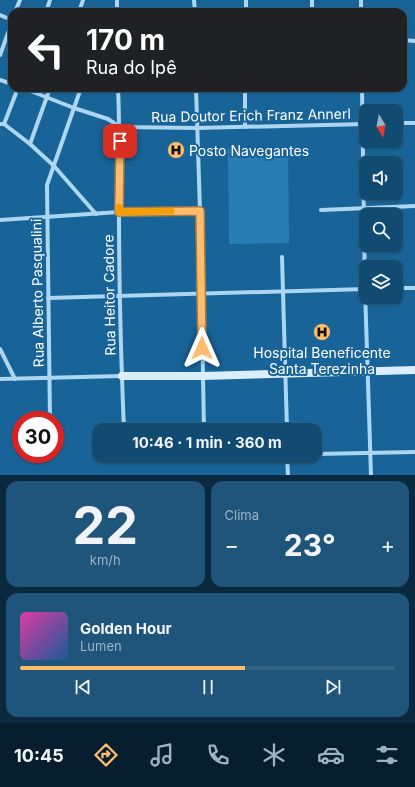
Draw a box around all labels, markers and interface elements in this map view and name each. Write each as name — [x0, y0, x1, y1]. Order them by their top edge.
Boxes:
text: 170 m — [86, 23, 165, 57]
icon: left — [20, 24, 72, 76]
text: Rua do Ipê — [86, 57, 177, 78]
north arrow — [359, 104, 403, 148]
map controls — [359, 104, 403, 304]
street label: Rua Doutor Erich Franz Annerl — [151, 105, 351, 125]
pin — [103, 124, 137, 158]
icon: arrive — [109, 130, 131, 152]
hospital icon: Posto Navegantes — [166, 140, 186, 160]
place label: Posto Navegantes — [189, 142, 309, 159]
button: sound — [359, 156, 403, 200]
button: search — [359, 208, 403, 252]
street label: Rua Alberto Pasqualini — [27, 219, 47, 367]
street label: Rua Heitor Cadore — [99, 234, 119, 356]
button: layers — [359, 260, 403, 304]
hospital icon: Hospital Beneficente Santa Terezinha — [312, 322, 332, 342]
position arrow — [181, 327, 223, 369]
place label: Hospital Beneficente Santa Terezinha — [253, 344, 391, 377]
speed limit sign: 30 — [12, 411, 64, 463]
text: 10:46 · 1 min · 360 m — [132, 433, 282, 452]
text: 22 — [72, 494, 138, 557]
text: Clima — [225, 507, 259, 523]
text: 23° — [284, 527, 336, 563]
text: − — [225, 532, 239, 558]
text: + — [380, 532, 395, 558]
text: km/h — [90, 552, 121, 568]
text: Golden Hour — [80, 619, 172, 638]
text: Lumen — [80, 638, 122, 654]
icon: previous — [72, 676, 94, 698]
icon: pause — [197, 676, 219, 698]
icon: next — [322, 676, 344, 698]
icon: directions — [92, 741, 120, 769]
icon: music — [148, 741, 176, 769]
icon: phone — [204, 741, 232, 769]
icon: climate — [260, 741, 288, 769]
icon: car — [317, 741, 345, 769]
icon: filters — [373, 741, 401, 769]
text: 10:45 — [14, 745, 64, 766]

